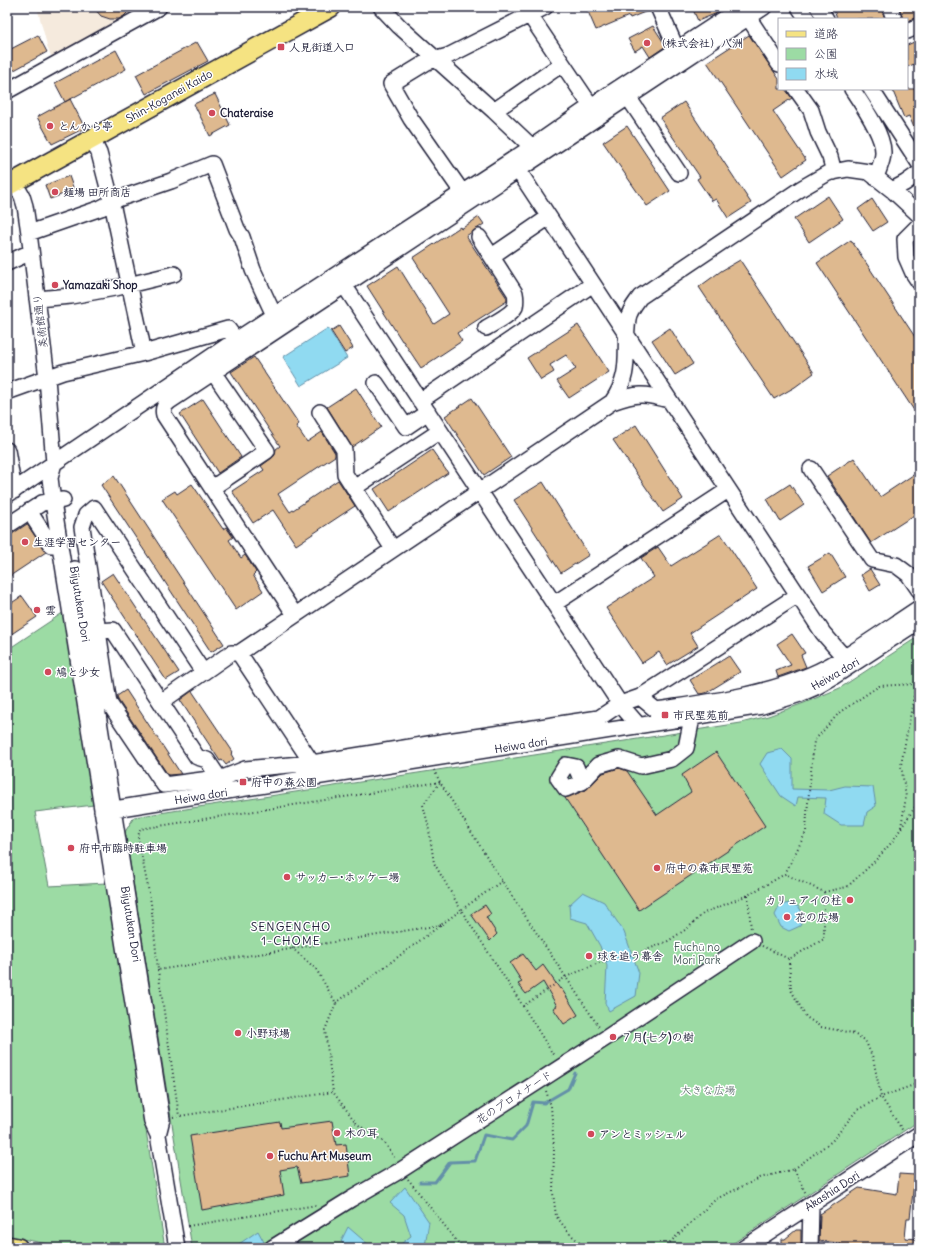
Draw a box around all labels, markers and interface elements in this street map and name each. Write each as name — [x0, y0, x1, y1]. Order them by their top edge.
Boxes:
legend — [778, 18, 908, 90]
text: 道路 — [814, 26, 838, 41]
place label: （株式会社）八洲 — [655, 36, 743, 50]
marker: （株式会社）八洲 — [642, 38, 652, 48]
place label: 人見街道入口 — [289, 40, 355, 54]
marker: 人見街道入口 — [276, 42, 286, 52]
text: 公園 — [814, 46, 838, 61]
street label: Shin-Koganei Kaido — [123, 66, 215, 126]
text: 水域 — [814, 66, 838, 81]
place label: Chateraise — [220, 106, 273, 120]
marker: Chateraise — [207, 108, 217, 118]
place label: とんから亭 — [58, 119, 113, 133]
marker: とんから亭 — [45, 121, 55, 131]
place label: 麺場 田所商店 — [63, 185, 132, 199]
marker: 麺場 田所商店 — [50, 187, 60, 197]
place label: Yamazaki Shop — [62, 278, 138, 293]
marker: Yamazaki Shop — [50, 280, 60, 290]
street label: 美術館通り — [30, 293, 50, 349]
place label: 生涯学習センター — [33, 535, 121, 549]
marker: 生涯学習センター — [20, 537, 30, 547]
street label: Bijyutukan Dori — [67, 565, 93, 643]
place label: 雲 — [45, 603, 56, 617]
marker: 雲 — [32, 605, 42, 615]
street label: Heiwa dori — [808, 655, 862, 693]
place label: 鳩と少女 — [56, 665, 100, 679]
marker: 鳩と少女 — [43, 667, 53, 677]
place label: 市民聖苑前 — [673, 708, 728, 722]
marker: 市民聖苑前 — [660, 710, 670, 720]
street label: Heiwa dori — [494, 734, 548, 756]
place label: 府中の森公園 — [251, 775, 317, 789]
marker: 府中の森公園 — [238, 777, 248, 787]
street label: Heiwa dori — [174, 785, 228, 807]
place label: 府中市臨時駐車場 — [79, 841, 167, 855]
marker: 府中市臨時駐車場 — [66, 843, 76, 853]
place label: 府中の森市民聖苑 — [665, 861, 753, 875]
marker: 府中の森市民聖苑 — [652, 863, 662, 873]
place label: サッカー･ホッケー場 — [295, 870, 400, 884]
marker: サッカー･ホッケー場 — [282, 872, 292, 882]
street label: Bijyutukan Dori — [118, 885, 144, 963]
place label: カリュアイの柱 — [765, 893, 842, 907]
marker: カリュアイの柱 — [845, 895, 855, 905]
place label: 花の広場 — [795, 910, 839, 924]
marker: 花の広場 — [782, 912, 792, 922]
district label: SENGENCHO 1-CHOME — [251, 919, 331, 948]
park label: Fuchū no Mori Park — [673, 940, 721, 967]
place label: 球を追う幕舎 — [597, 949, 663, 963]
marker: 球を追う幕舎 — [584, 951, 594, 961]
place label: 小野球場 — [246, 1026, 290, 1040]
marker: 小野球場 — [233, 1028, 243, 1038]
place label: ７月(七夕)の樹 — [621, 1030, 694, 1045]
marker: ７月(七夕)の樹 — [608, 1032, 618, 1042]
street label: 花のプロメナード — [473, 1067, 555, 1127]
park label: 大きな広場 — [681, 1083, 736, 1097]
place label: 木の耳 — [345, 1126, 378, 1140]
place label: アンとミッシェル — [599, 1127, 686, 1141]
marker: 木の耳 — [332, 1128, 342, 1138]
marker: アンとミッシェル — [586, 1129, 596, 1139]
place label: Fuchu Art Museum — [278, 1149, 372, 1163]
marker: Fuchu Art Museum — [265, 1151, 275, 1161]
street label: Akashia Dori — [802, 1168, 862, 1214]

